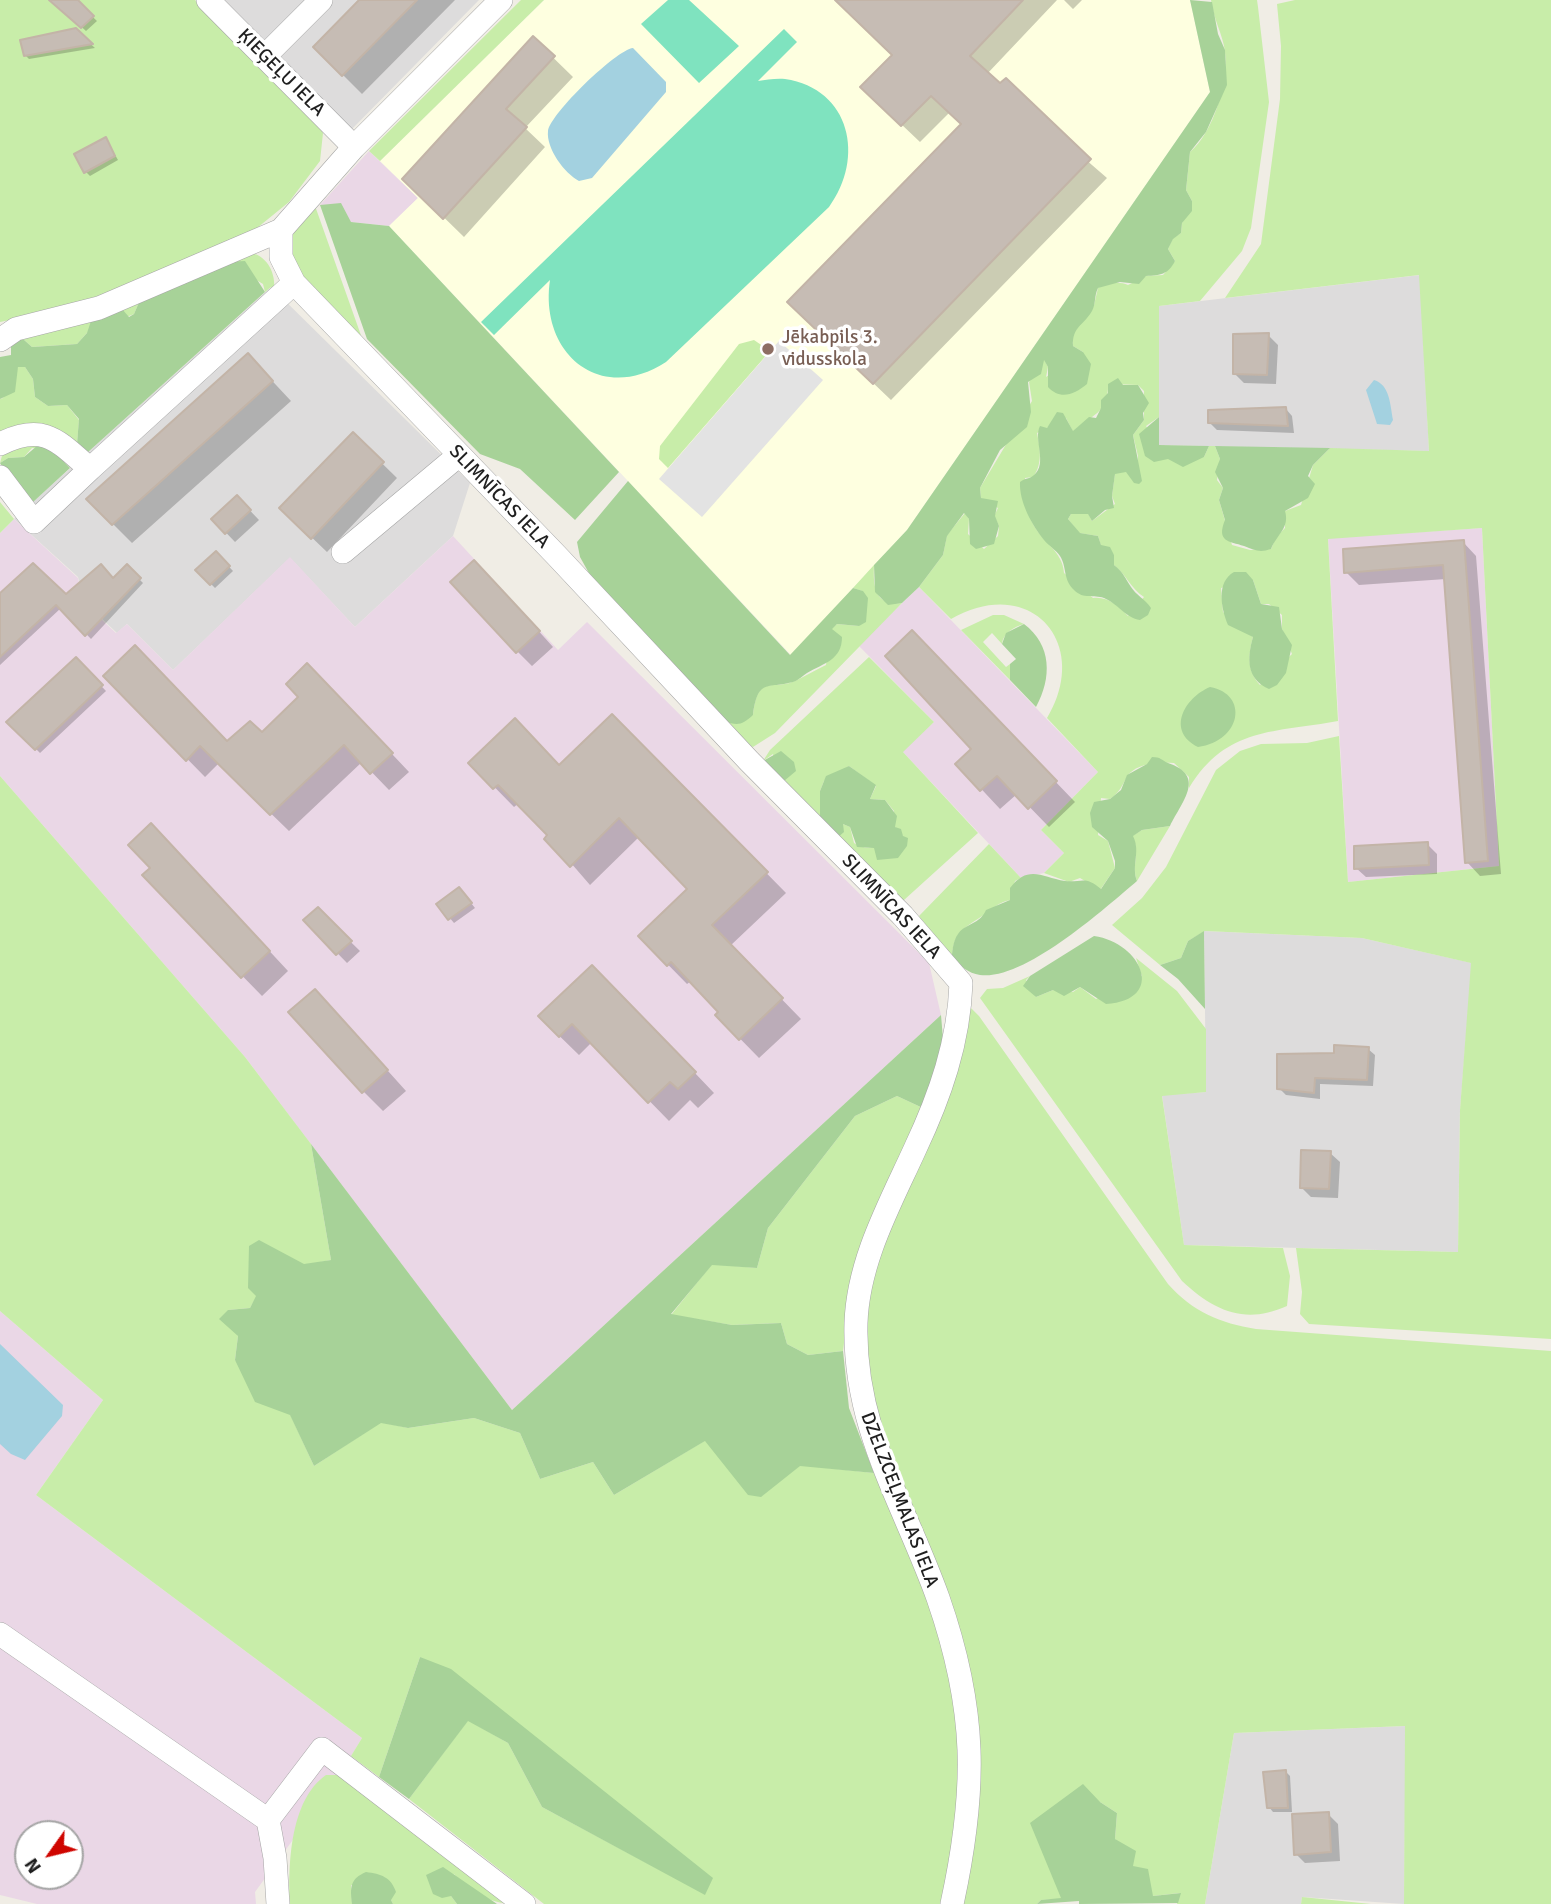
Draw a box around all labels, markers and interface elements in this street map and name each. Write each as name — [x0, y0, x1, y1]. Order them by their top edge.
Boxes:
street label: ĶIEĢEĻU IELA — [232, 24, 330, 122]
place label: Jēkabpils 3. vidusskola — [782, 327, 878, 371]
marker: Jēkabpils 3. vidusskola — [760, 341, 776, 357]
street label: SLIMNĪCAS IELA — [444, 440, 554, 554]
street label: SLIMNĪCAS IELA — [837, 850, 945, 964]
street label: DZELZCEĻMALAS IELA — [855, 1409, 943, 1591]
north arrow — [14, 1820, 84, 1890]
text: N — [20, 1853, 47, 1878]

